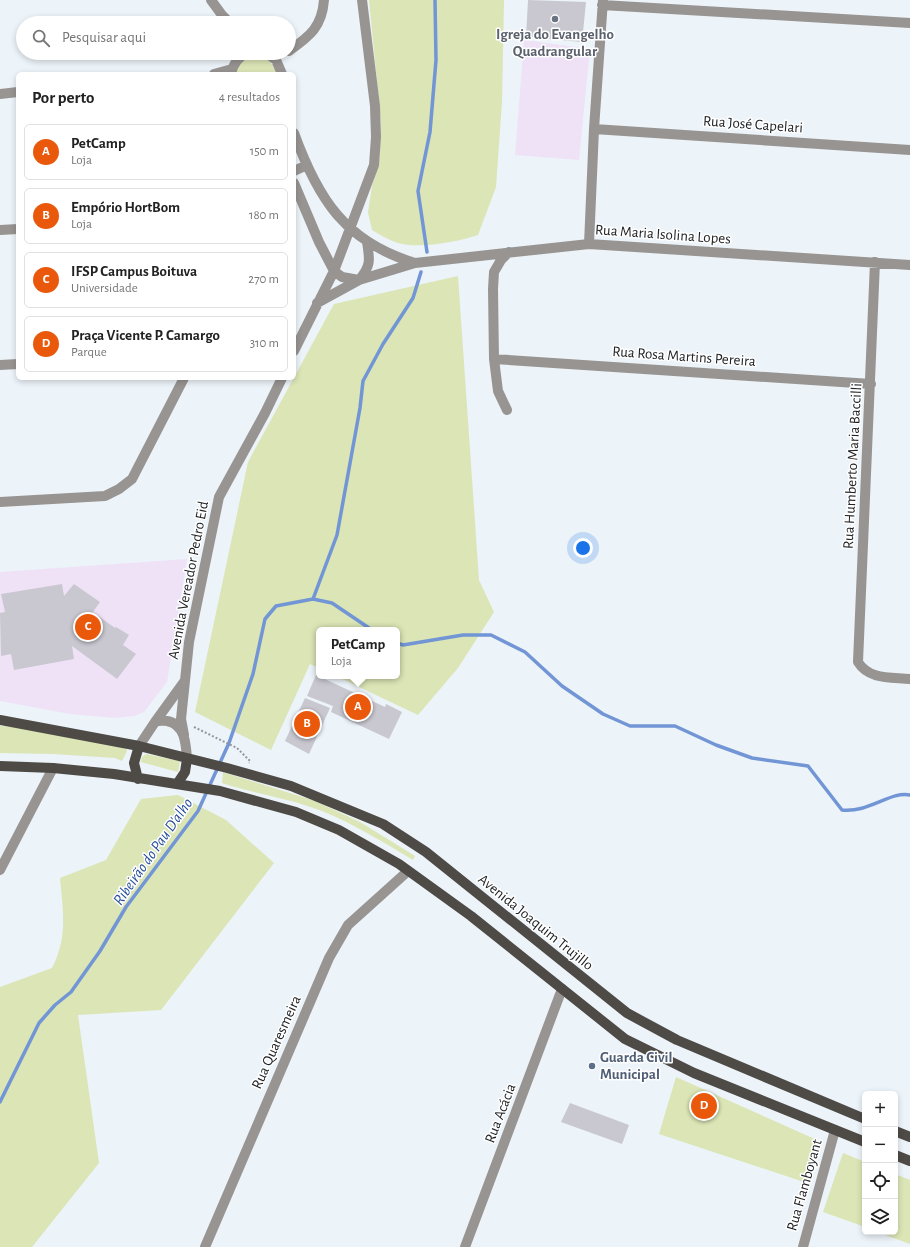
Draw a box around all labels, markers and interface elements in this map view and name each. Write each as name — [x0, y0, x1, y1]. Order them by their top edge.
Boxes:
marker: Igreja do Evangelho Quadrangular — [550, 14, 560, 24]
search box — [16, 16, 296, 60]
icon: search — [30, 27, 52, 49]
place label: Igreja do Evangelho Quadrangular — [496, 27, 614, 59]
text: Pesquisar aqui — [62, 30, 146, 45]
text: Por perto — [32, 89, 95, 106]
text: 4 resultados — [219, 91, 280, 104]
street label: Rua José Capelari — [703, 114, 803, 135]
text: PetCamp — [71, 136, 126, 151]
text: A — [42, 145, 50, 158]
text: 150 m — [250, 145, 279, 158]
text: Loja — [71, 154, 92, 167]
text: Empório HortBom — [71, 200, 180, 215]
text: B — [42, 209, 50, 222]
text: 180 m — [249, 209, 279, 222]
text: Loja — [71, 218, 92, 231]
street label: Rua Maria Isolina Lopes — [595, 222, 731, 247]
text: IFSP Campus Boituva — [71, 264, 197, 279]
text: C — [43, 273, 49, 286]
text: 270 m — [248, 273, 279, 286]
text: Universidade — [71, 282, 138, 295]
text: Praça Vicente P. Camargo — [71, 328, 220, 343]
text: D — [42, 337, 50, 350]
text: 310 m — [250, 337, 279, 350]
street label: Rua Rosa Martins Pereira — [612, 344, 756, 369]
text: Parque — [71, 346, 107, 359]
street label: Rua Humberto Maria Baccilli — [841, 383, 864, 549]
street label: Avenida Vereador Pedro Eid — [166, 500, 211, 660]
your location — [573, 538, 593, 558]
pin: C — [75, 612, 101, 642]
popup — [316, 627, 400, 679]
text: PetCamp — [331, 637, 385, 652]
text: Loja — [331, 655, 352, 668]
pin: A — [345, 692, 371, 722]
pin: B — [294, 709, 320, 739]
water label: Ribeirão do Pau D'alho — [110, 795, 196, 908]
street label: Avenida Joaquim Trujillo — [475, 871, 596, 973]
street label: Rua Quaresmeira — [249, 993, 304, 1091]
place label: Guarda Civil Municipal — [600, 1050, 672, 1082]
marker: Guarda Civil Municipal — [587, 1061, 597, 1071]
street label: Rua Acácia — [482, 1081, 519, 1145]
pin: D — [691, 1091, 717, 1121]
map controls — [862, 1091, 898, 1235]
button: + — [862, 1091, 898, 1127]
button: − — [862, 1127, 898, 1163]
street label: Rua Flamboyant — [784, 1137, 825, 1233]
button: locate — [862, 1163, 898, 1199]
button: layers — [862, 1199, 898, 1235]

